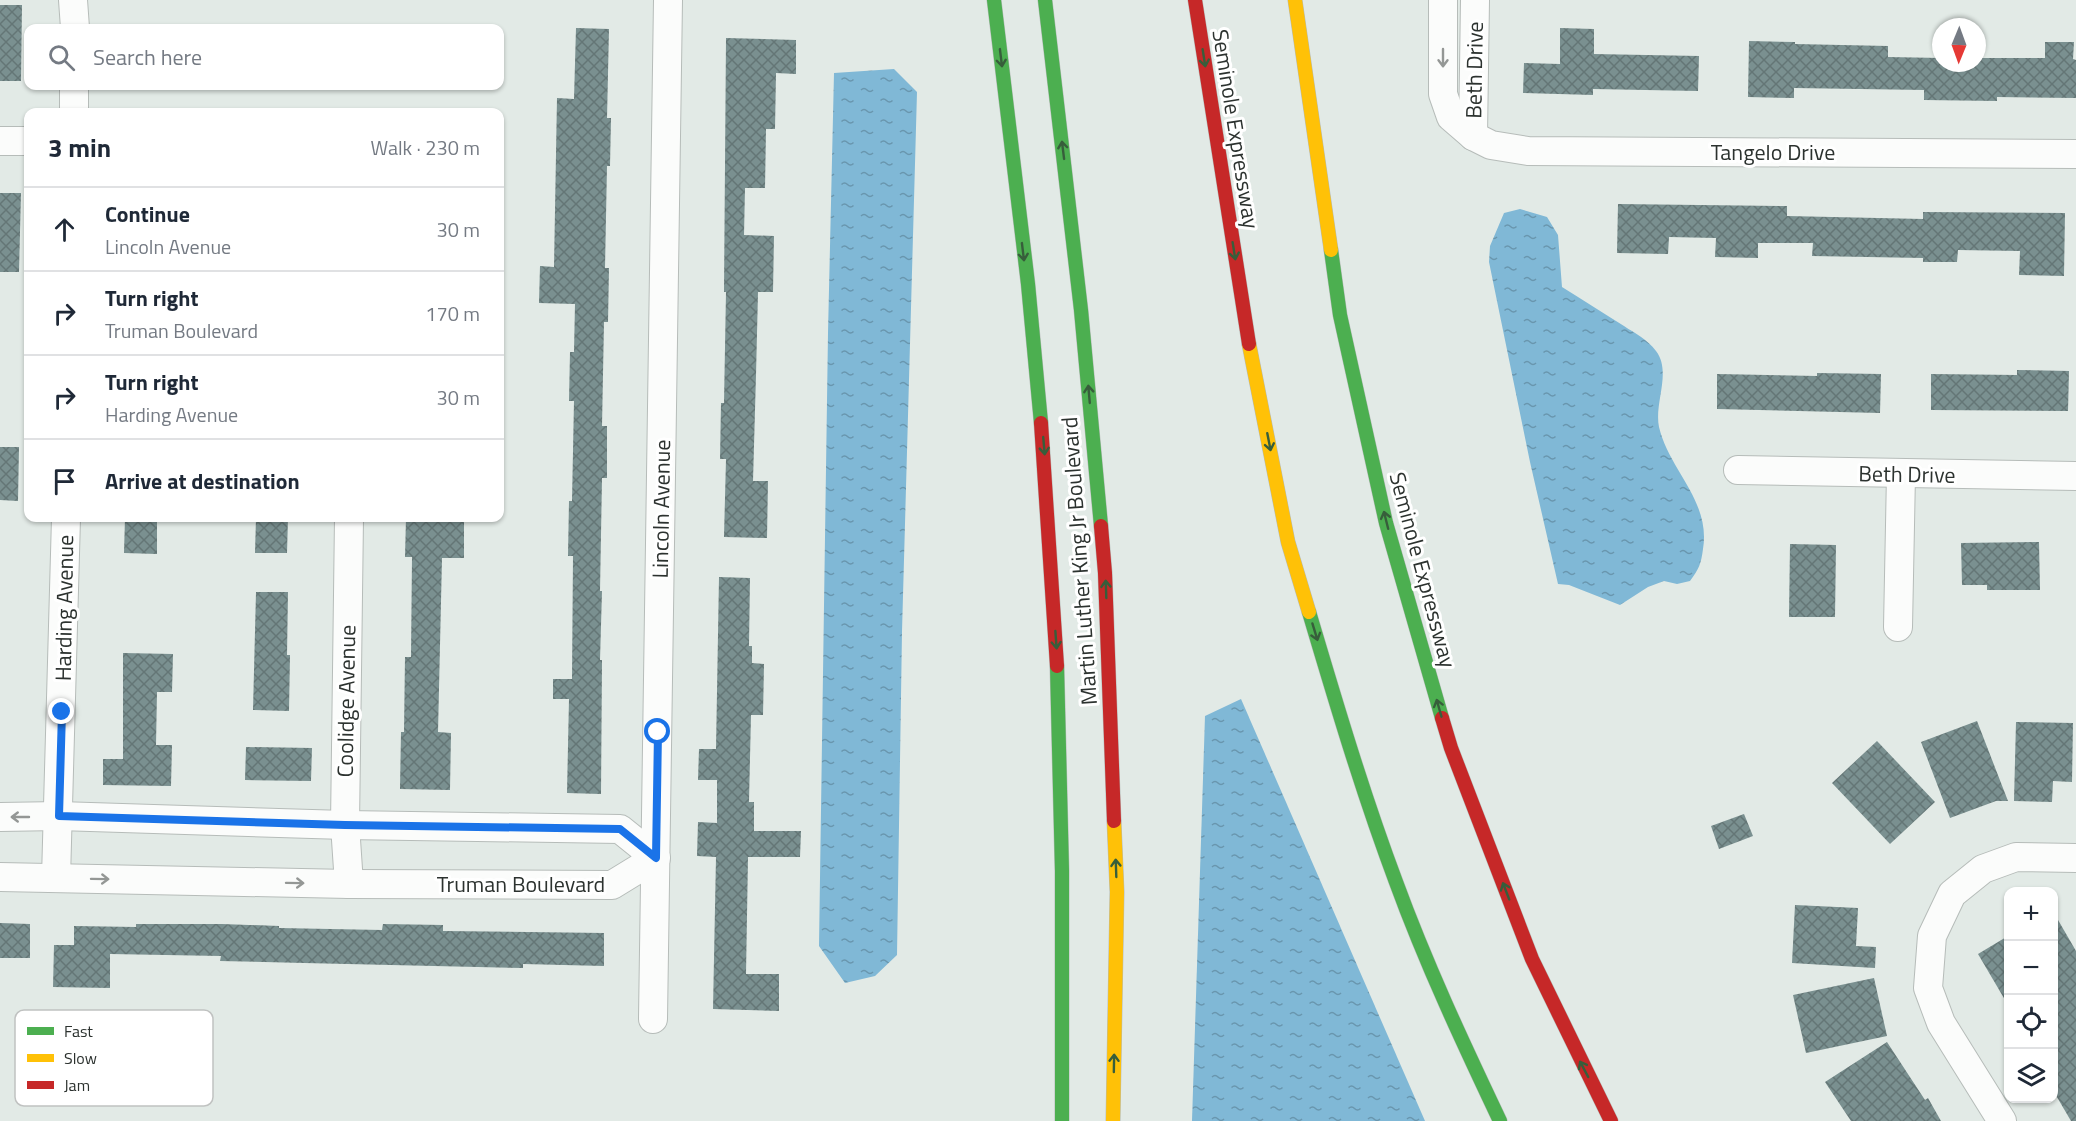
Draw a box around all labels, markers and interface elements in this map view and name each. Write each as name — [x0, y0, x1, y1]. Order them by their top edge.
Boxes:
north arrow — [1932, 18, 1986, 72]
street label: Beth Drive — [1456, 21, 1492, 119]
search box — [24, 24, 504, 90]
street label: Seminole Expressway — [1203, 27, 1269, 232]
text: Search here — [93, 40, 202, 74]
icon: search — [45, 41, 78, 74]
one-way arrow — [1199, 47, 1210, 67]
one-way arrow — [995, 48, 1006, 68]
one-way arrow — [1437, 48, 1449, 68]
text: 3 min — [48, 128, 111, 167]
text: Walk · 230 m — [371, 132, 480, 163]
street label: Tangelo Drive — [1711, 135, 1835, 169]
one-way arrow — [1057, 141, 1068, 161]
text: Continue — [105, 197, 190, 231]
icon: ahead — [48, 213, 81, 246]
text: 30 m — [436, 214, 480, 245]
text: Lincoln Avenue — [105, 231, 231, 262]
one-way arrow — [1228, 240, 1239, 260]
one-way arrow — [1018, 241, 1029, 261]
text: Turn right — [105, 281, 199, 315]
icon: right — [48, 297, 81, 330]
text: 170 m — [425, 298, 480, 329]
text: Truman Boulevard — [105, 315, 258, 346]
text: Turn right — [105, 365, 199, 399]
icon: right — [48, 381, 81, 414]
text: 30 m — [436, 382, 480, 413]
one-way arrow — [1083, 385, 1094, 405]
text: Harding Avenue — [105, 399, 238, 430]
street label: Martin Luther King Jr Boulevard — [1052, 416, 1106, 706]
one-way arrow — [1264, 432, 1275, 452]
one-way arrow — [1038, 435, 1049, 455]
street label: Lincoln Avenue — [643, 439, 679, 579]
street label: Beth Drive — [1858, 456, 1956, 492]
text: Arrive at destination — [105, 464, 300, 498]
icon: arrive — [48, 465, 81, 498]
street label: Seminole Expressway — [1381, 468, 1466, 672]
one-way arrow — [1379, 511, 1391, 530]
street label: Harding Avenue — [46, 534, 82, 682]
one-way arrow — [1100, 579, 1111, 599]
one-way arrow — [1310, 622, 1321, 641]
street label: Coolidge Avenue — [328, 624, 364, 778]
one-way arrow — [1051, 630, 1062, 650]
route end — [48, 698, 74, 724]
one-way arrow — [1433, 699, 1444, 718]
route start — [644, 718, 670, 744]
one-way arrow — [11, 811, 31, 823]
one-way arrow — [1110, 858, 1121, 878]
street label: Truman Boulevard — [437, 867, 605, 901]
one-way arrow — [90, 873, 110, 885]
one-way arrow — [285, 877, 305, 888]
one-way arrow — [1500, 882, 1511, 900]
map controls — [2004, 887, 2058, 1103]
button: + — [2004, 887, 2058, 941]
button: − — [2004, 941, 2058, 995]
button: locate — [2004, 995, 2058, 1049]
legend — [15, 1010, 213, 1106]
text: Fast — [64, 1019, 93, 1043]
text: Slow — [64, 1046, 97, 1070]
button: layers — [2004, 1049, 2058, 1103]
one-way arrow — [1108, 1053, 1120, 1073]
one-way arrow — [1578, 1061, 1590, 1078]
text: Jam — [64, 1073, 90, 1097]

